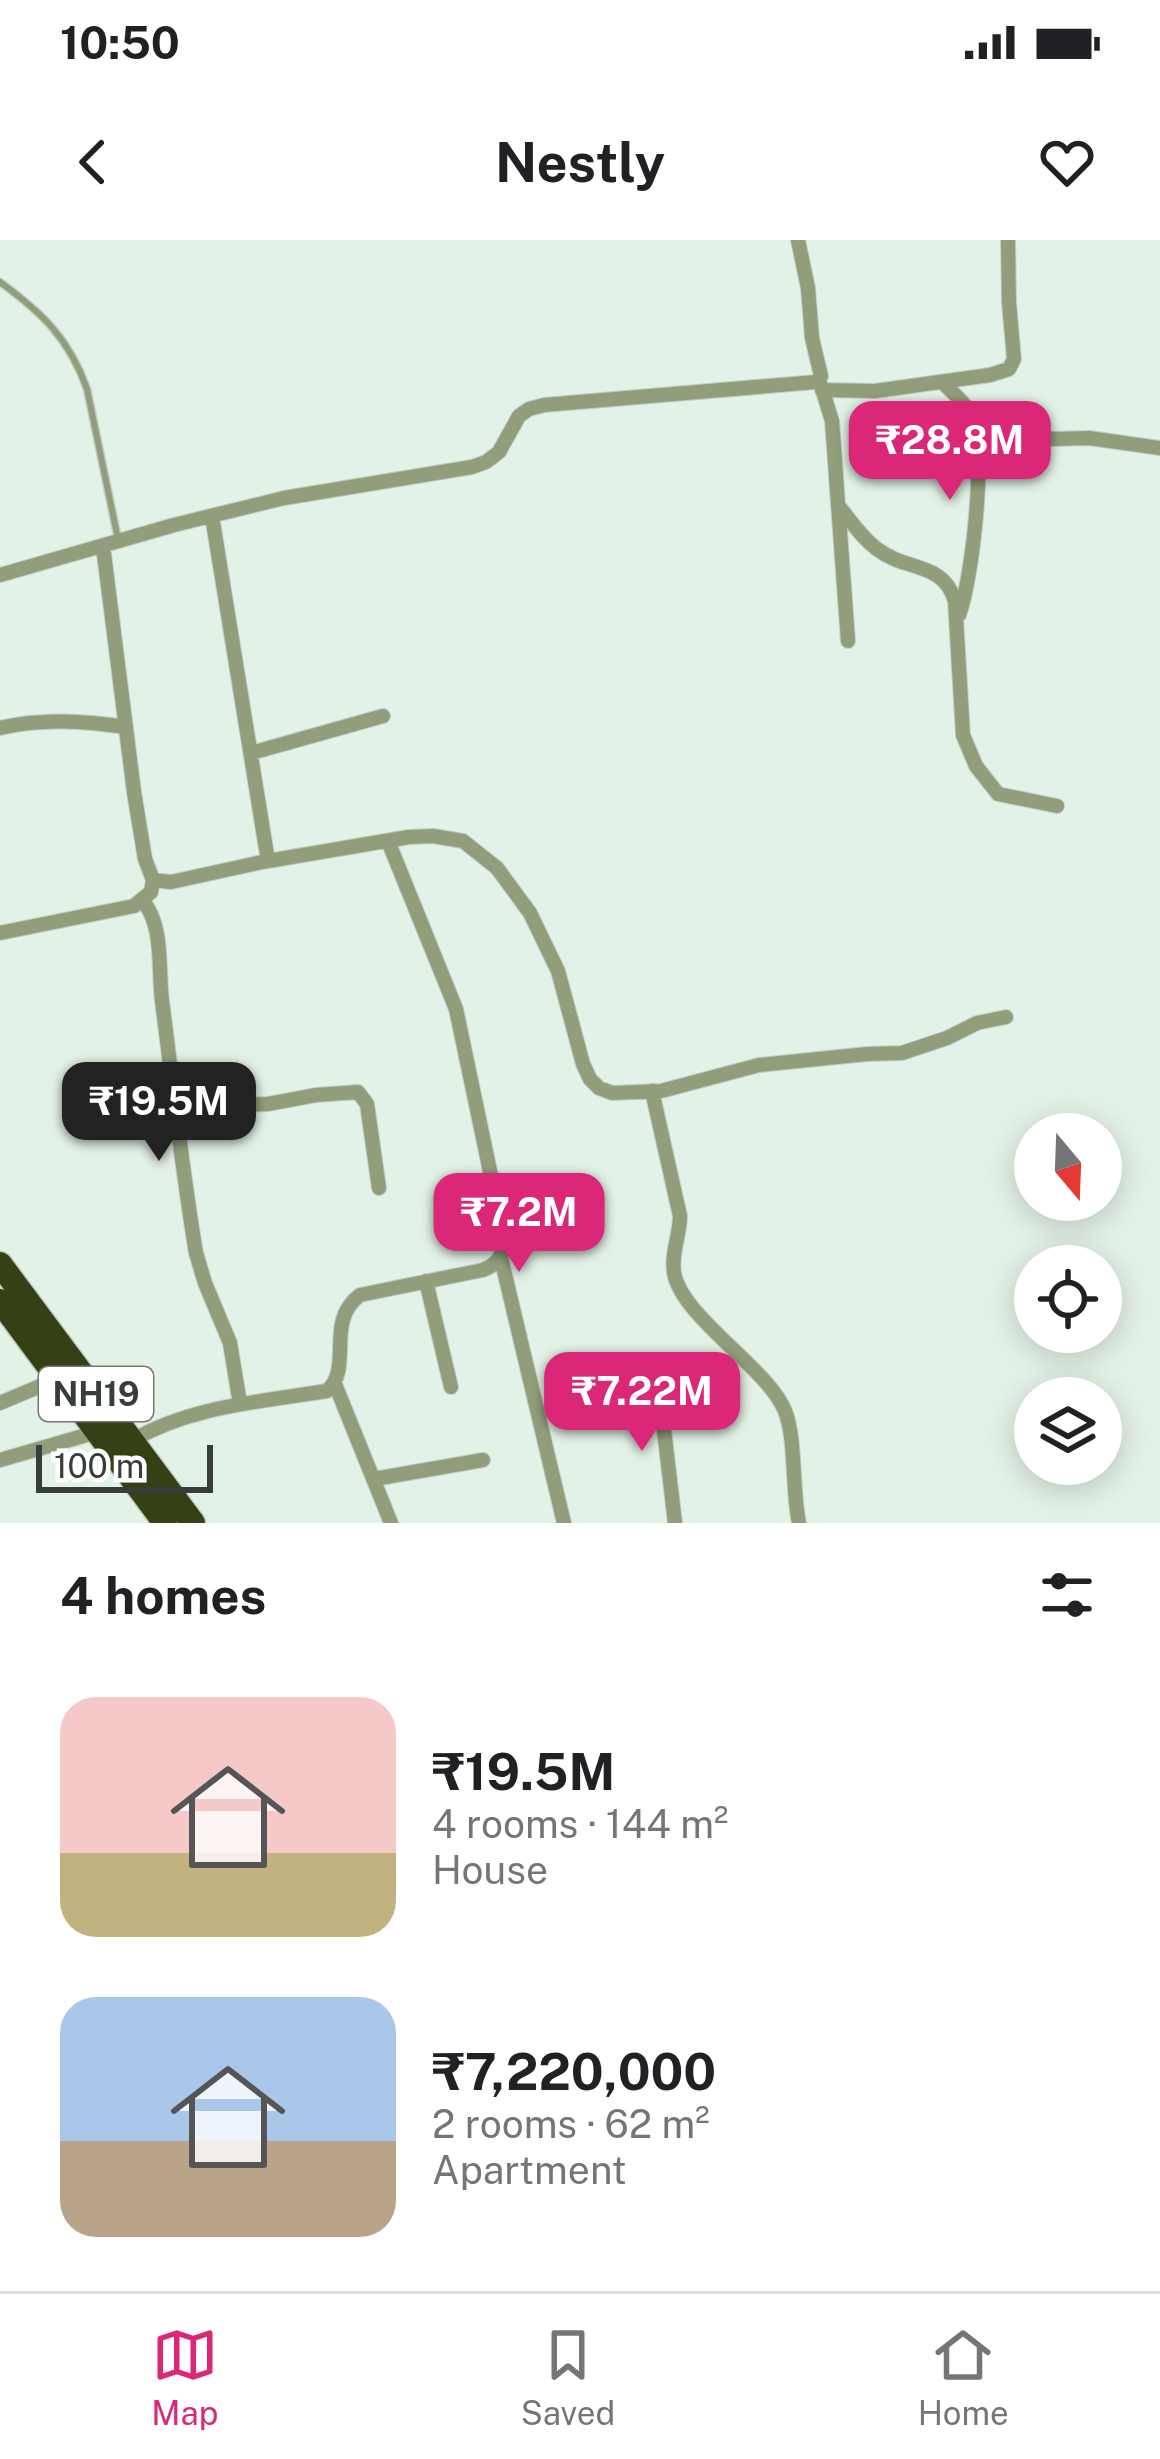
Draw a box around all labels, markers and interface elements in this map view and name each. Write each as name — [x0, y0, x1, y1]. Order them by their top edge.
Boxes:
text: 10:50 — [60, 16, 180, 69]
icon: back — [60, 129, 126, 195]
icon: heart — [1034, 129, 1100, 195]
text: Nestly — [495, 131, 665, 194]
pin: ₹28.8M — [852, 401, 1048, 503]
text: ₹28.8M — [876, 417, 1024, 463]
pin: ₹19.5M — [61, 1062, 257, 1164]
text: ₹19.5M — [89, 1078, 229, 1124]
north arrow — [1014, 1113, 1122, 1221]
map controls — [1014, 1113, 1122, 1485]
pin: ₹7.2M — [435, 1173, 603, 1275]
text: ₹7.2M — [461, 1189, 577, 1235]
button: locate — [1014, 1245, 1122, 1353]
pin: ₹7.22M — [544, 1352, 740, 1454]
road number: NH19 — [39, 1367, 153, 1421]
text: ₹7.22M — [571, 1368, 713, 1414]
button: layers — [1014, 1377, 1122, 1485]
scale bar — [36, 1439, 213, 1492]
text: 100 m — [54, 1447, 144, 1485]
icon: filters — [1034, 1562, 1100, 1628]
text: 4 homes — [60, 1566, 266, 1625]
text: ₹19.5M — [432, 1742, 615, 1801]
icon: home — [156, 1745, 300, 1889]
text: 4 rooms · 144 m² — [432, 1801, 728, 1847]
text: House — [432, 1847, 548, 1893]
text: ₹7,220,000 — [432, 2042, 716, 2101]
icon: home — [156, 2045, 300, 2189]
text: 2 rooms · 62 m² — [432, 2101, 710, 2147]
text: Apartment — [432, 2147, 627, 2193]
tab: Map — [151, 2322, 218, 2432]
tab: Saved — [521, 2322, 615, 2432]
tab: Home — [918, 2322, 1009, 2432]

